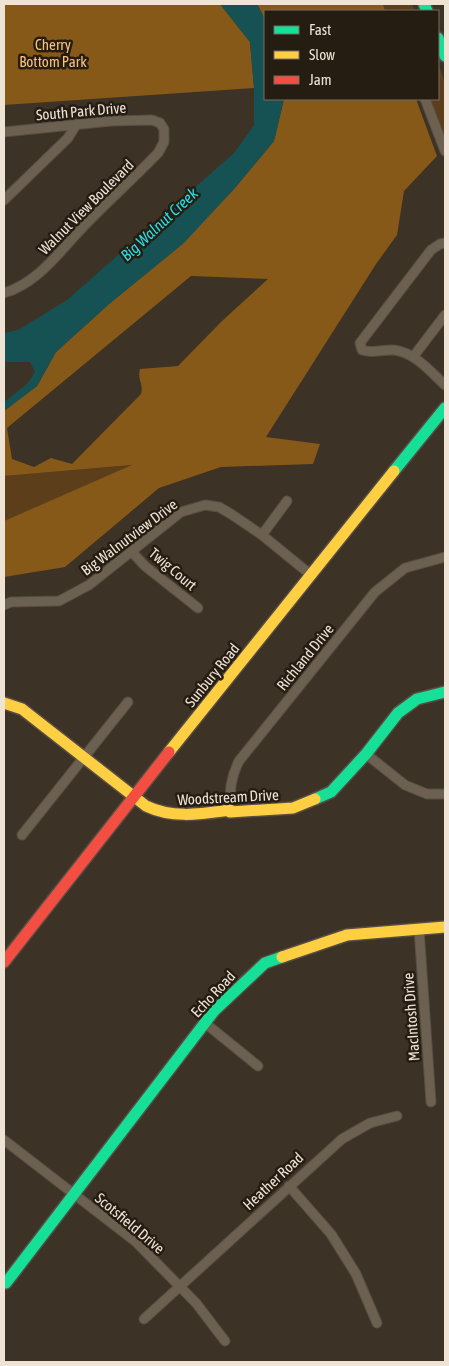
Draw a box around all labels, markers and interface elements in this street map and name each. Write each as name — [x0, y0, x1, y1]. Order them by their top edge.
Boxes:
legend — [264, 10, 439, 100]
text: Fast — [309, 21, 331, 38]
park label: Cherry Bottom Park — [19, 36, 87, 70]
text: Slow — [309, 46, 335, 63]
text: Jam — [309, 71, 332, 88]
street label: South Park Drive — [35, 99, 127, 123]
street label: Walnut View Boulevard — [35, 156, 137, 258]
water label: Big Walnut Creek — [117, 183, 203, 265]
street label: Big Walnutview Drive — [78, 495, 180, 579]
street label: Twig Court — [146, 544, 200, 594]
street label: Richland Drive — [273, 620, 337, 694]
street label: Sunbury Road — [181, 640, 243, 710]
street label: Woodstream Drive — [177, 786, 279, 808]
street label: Echo Road — [187, 967, 239, 1021]
street label: MacIntosh Drive — [399, 972, 423, 1062]
street label: Heather Road — [239, 1149, 307, 1213]
street label: Scotsfield Drive — [92, 1189, 168, 1257]

